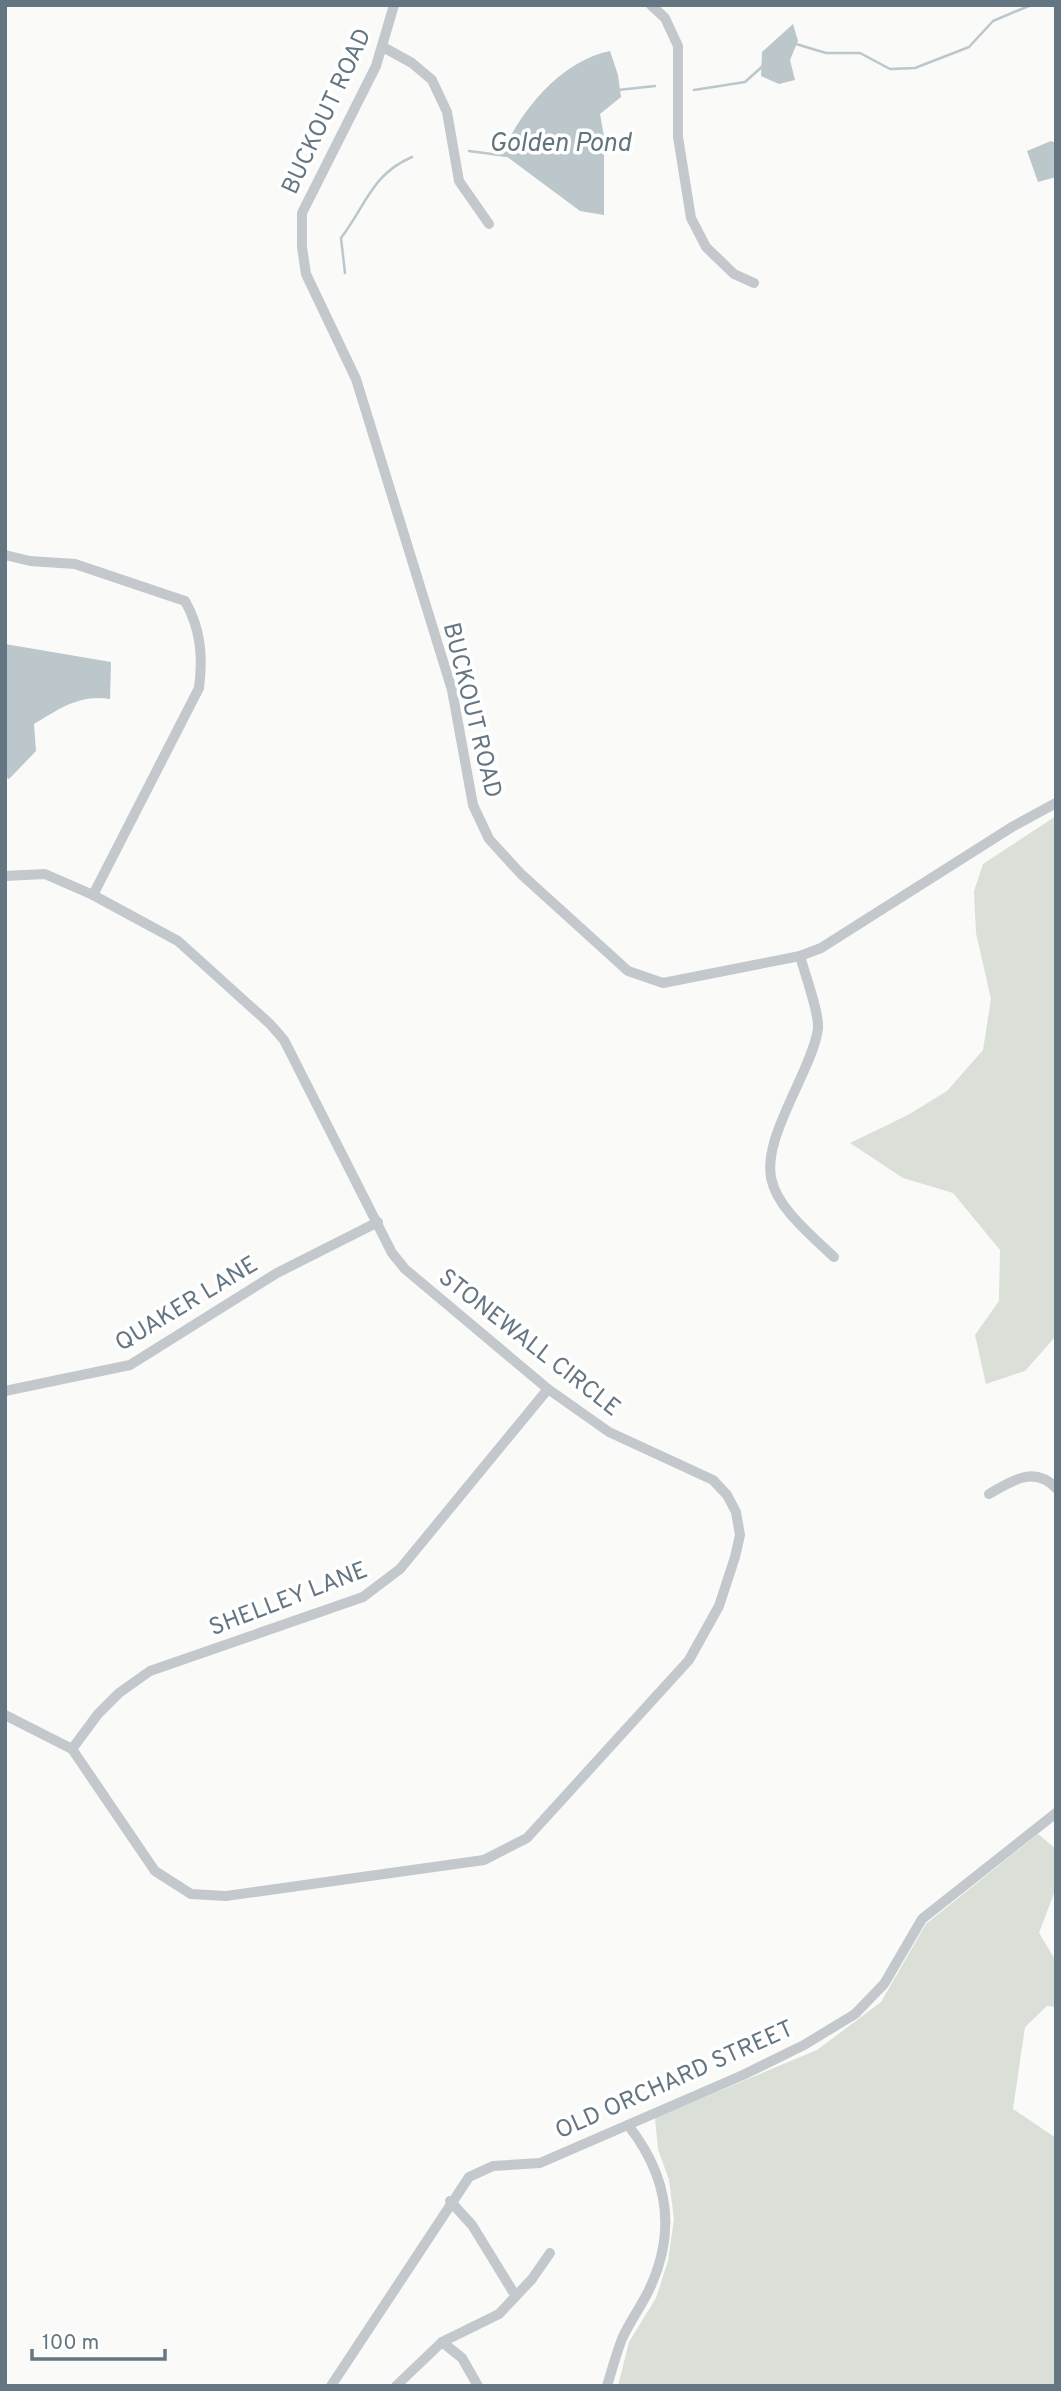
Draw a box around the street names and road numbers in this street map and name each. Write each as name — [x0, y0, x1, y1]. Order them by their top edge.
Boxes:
street label: BUCKOUT ROAD — [276, 24, 379, 200]
street label: BUCKOUT ROAD — [435, 620, 507, 801]
street label: QUAKER LANE — [110, 1250, 264, 1359]
street label: STONEWALL CIRCLE — [432, 1263, 626, 1424]
street label: SHELLEY LANE — [205, 1556, 372, 1644]
street label: OLD ORCHARD STREET — [551, 2015, 799, 2147]

